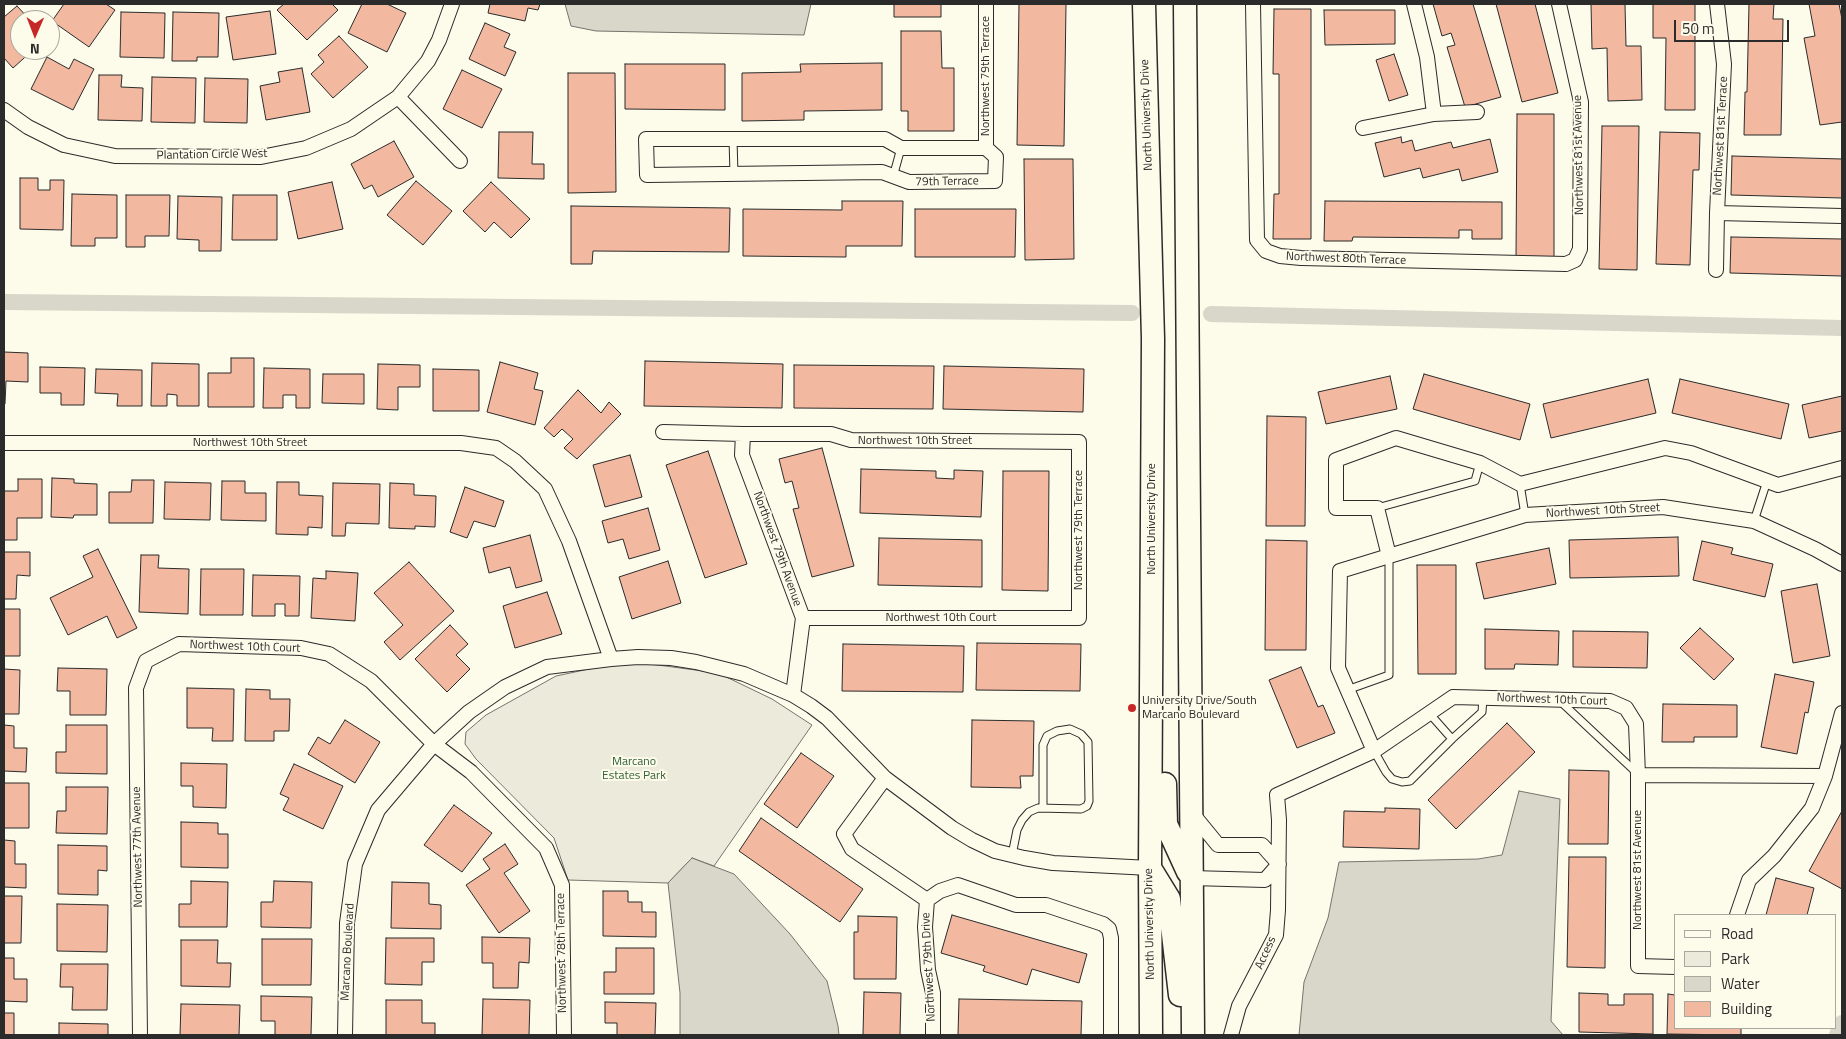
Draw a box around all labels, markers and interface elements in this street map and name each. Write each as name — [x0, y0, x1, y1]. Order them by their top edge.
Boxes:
north arrow — [10, 10, 60, 60]
scale bar — [1676, 10, 1791, 42]
street label: Northwest 79th Terrace — [979, 16, 993, 136]
text: 50 m — [1682, 17, 1715, 40]
text: N — [30, 39, 40, 60]
street label: North University Drive — [1138, 59, 1156, 171]
street label: Northwest 81st Terrace — [1711, 76, 1731, 196]
street label: Northwest 81st Avenue — [1571, 95, 1587, 215]
street label: Plantation Circle West — [156, 147, 268, 163]
street label: 79th Terrace — [915, 174, 979, 190]
street label: Northwest 80th Terrace — [1286, 250, 1406, 268]
street label: Northwest 10th Street — [858, 434, 972, 448]
street label: Northwest 10th Street — [193, 436, 307, 450]
street label: North University Drive — [1145, 463, 1159, 575]
street label: Northwest 79th Terrace — [1072, 470, 1086, 590]
street label: Northwest 79th Avenue — [750, 490, 804, 608]
street label: Northwest 10th Street — [1546, 501, 1660, 521]
street label: Northwest 10th Court — [886, 611, 996, 625]
street label: Northwest 10th Court — [189, 638, 301, 656]
street label: Northwest 10th Court — [1496, 691, 1608, 709]
place label: University Drive/South Marcano Boulevard — [1142, 694, 1257, 722]
marker: University Drive/South Marcano Boulevard — [1126, 702, 1138, 714]
park label: Marcano Estates Park — [602, 755, 666, 783]
street label: Northwest 77th Avenue — [130, 786, 146, 908]
street label: Northwest 81st Avenue — [1631, 810, 1645, 930]
street label: North University Drive — [1142, 868, 1158, 980]
street label: Northwest 78th Terrace — [554, 893, 570, 1013]
street label: Marcano Boulevard — [338, 903, 358, 1001]
street label: Northwest 79th Drive — [919, 912, 939, 1022]
legend — [1674, 914, 1836, 1029]
text: Road — [1721, 922, 1753, 945]
street label: Access — [1252, 934, 1280, 972]
text: Park — [1721, 947, 1750, 970]
text: Water — [1721, 972, 1760, 995]
text: Building — [1721, 997, 1772, 1020]

